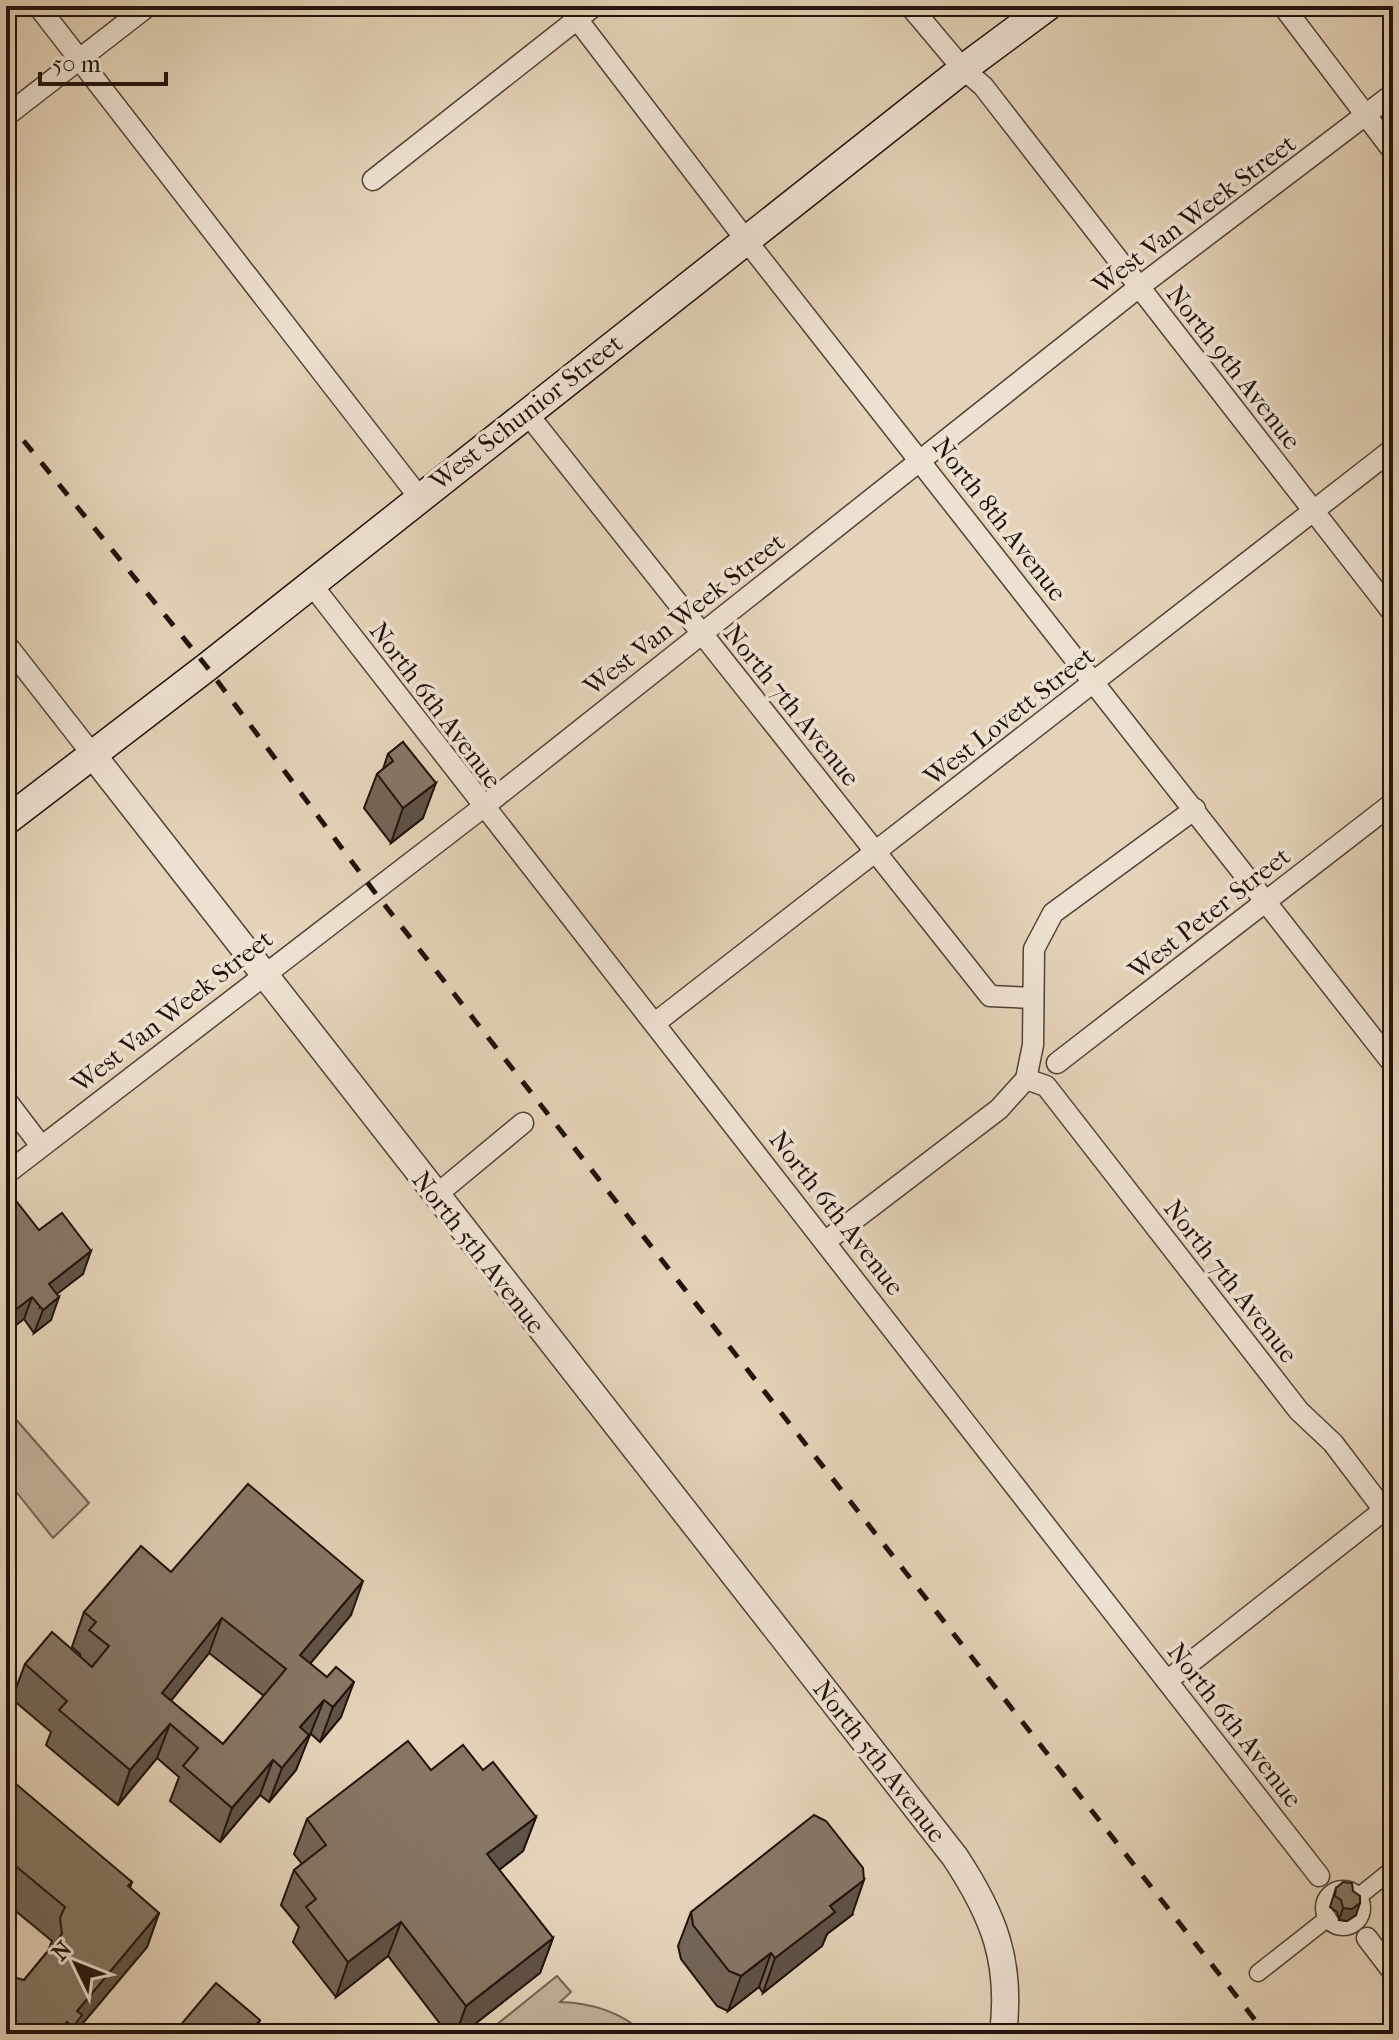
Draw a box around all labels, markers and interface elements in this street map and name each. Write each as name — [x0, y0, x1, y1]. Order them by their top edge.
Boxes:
scale bar — [40, 36, 166, 86]
text: 50 m — [52, 50, 101, 78]
street label: West Van Week Street — [1086, 128, 1302, 301]
street label: North 9th Avenue — [1160, 279, 1307, 456]
street label: West Schunior Street — [423, 327, 629, 498]
street label: North 8th Avenue — [926, 431, 1073, 608]
street label: West Van Week Street — [577, 526, 791, 703]
street label: North 6th Avenue — [363, 616, 508, 795]
street label: North 7th Avenue — [717, 618, 866, 792]
street label: West Lovett Street — [917, 640, 1101, 793]
street label: West Peter Street — [1122, 840, 1297, 987]
street label: West Van Week Street — [65, 923, 279, 1100]
street label: North 6th Avenue — [763, 1125, 911, 1302]
street label: North 5th Avenue — [406, 1165, 552, 1340]
street label: North 7th Avenue — [1157, 1193, 1304, 1369]
street label: North 6th Avenue — [1161, 1637, 1309, 1814]
street label: North 5th Avenue — [807, 1674, 953, 1849]
north arrow — [36, 1924, 116, 2004]
text: N — [47, 1936, 78, 1966]

